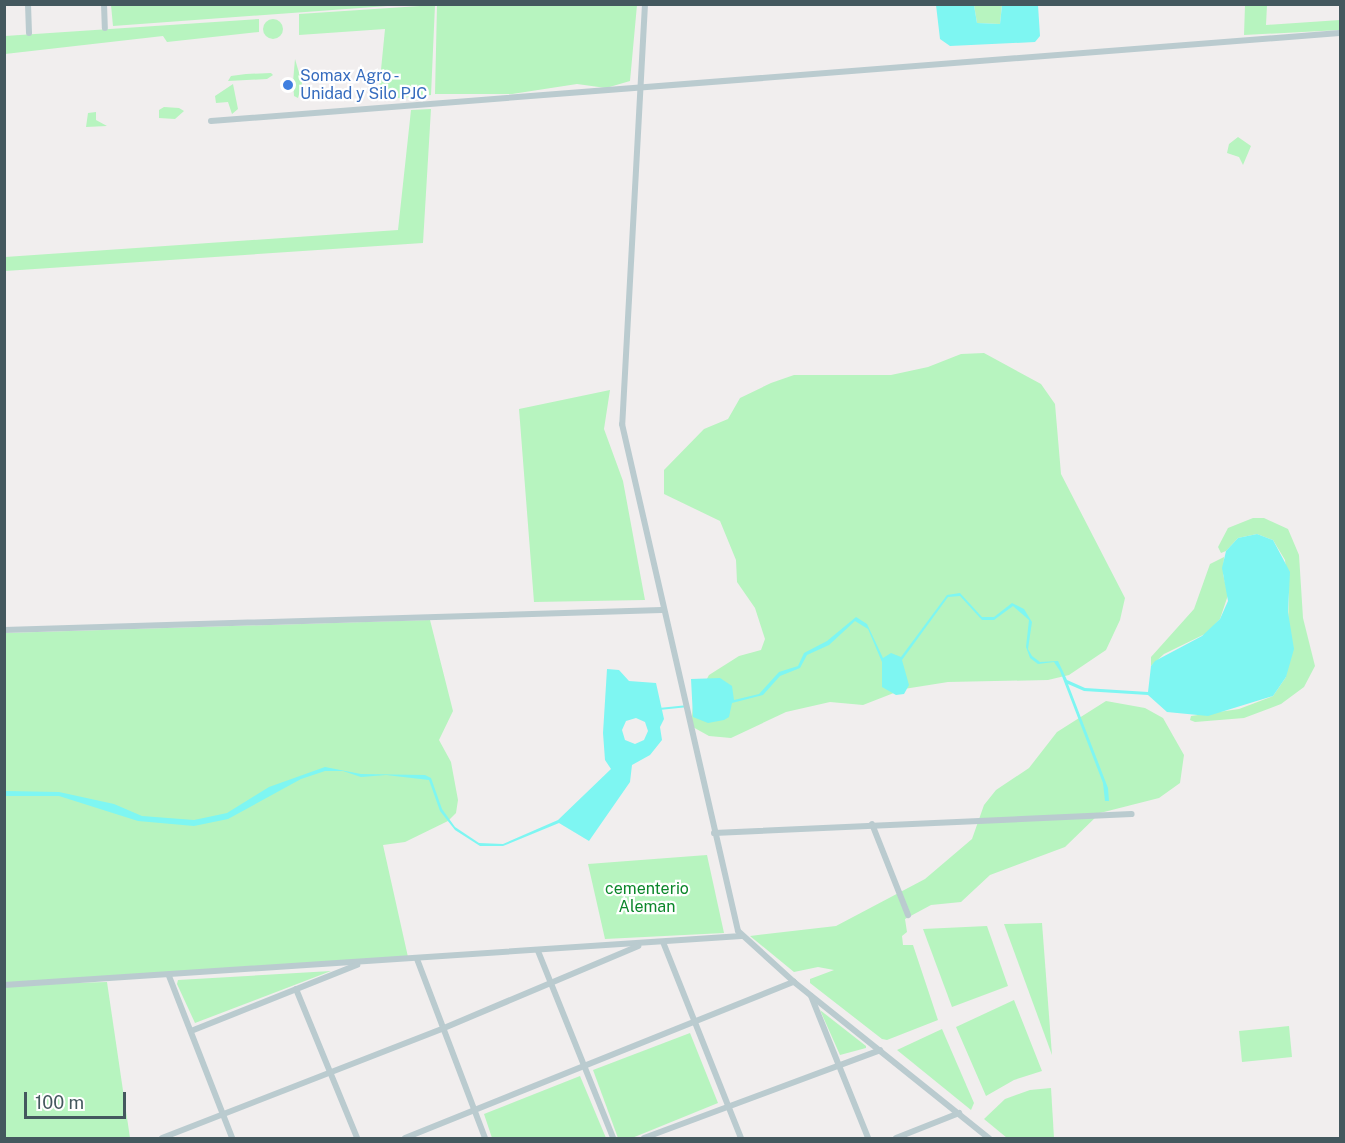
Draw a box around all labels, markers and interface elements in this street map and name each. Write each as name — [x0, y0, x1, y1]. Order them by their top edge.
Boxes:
place label: Somax Agro - Unidad y Silo PJC — [300, 66, 427, 104]
marker: Somax Agro - Unidad y Silo PJC — [281, 78, 295, 92]
park label: cementerio Aleman — [605, 879, 689, 917]
scale bar — [27, 1080, 129, 1118]
text: 100 m — [35, 1092, 84, 1113]

